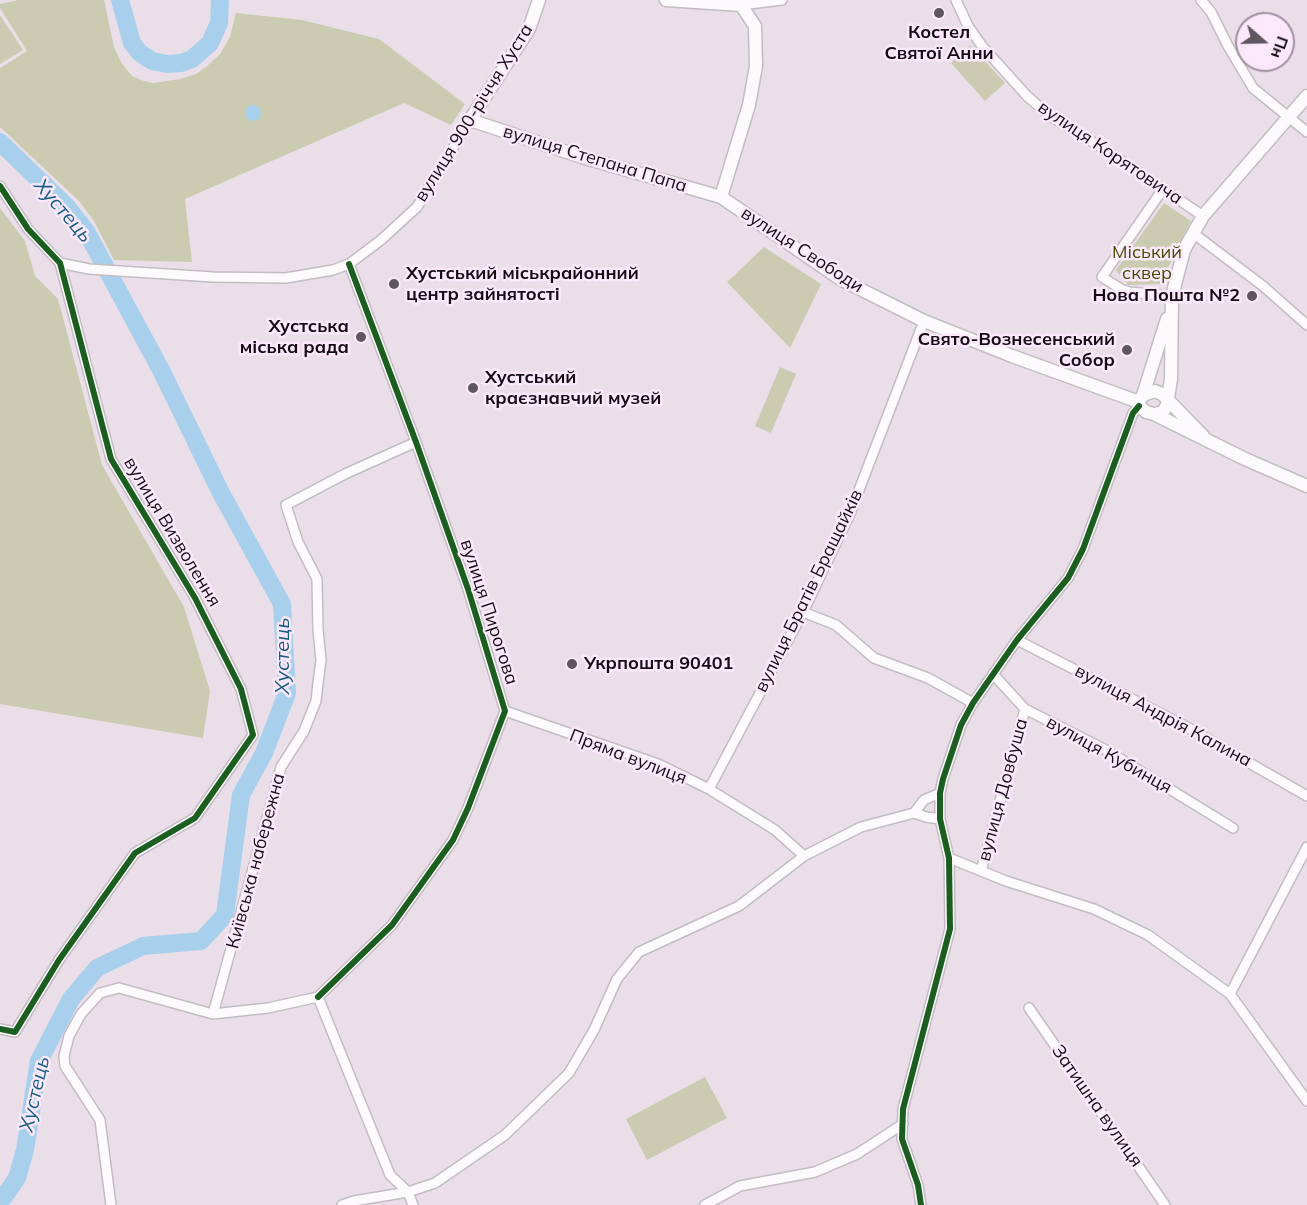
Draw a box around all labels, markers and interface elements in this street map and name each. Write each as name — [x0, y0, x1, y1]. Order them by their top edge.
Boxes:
marker: Костел Святої Анни — [932, 6, 946, 20]
north arrow — [1235, 12, 1295, 72]
street label: вулиця 900-річчя Хуста — [410, 20, 538, 206]
place label: Костел Святої Анни — [884, 22, 994, 64]
text: Пн — [1267, 34, 1293, 61]
street label: вулиця Корятовича — [1034, 97, 1186, 209]
street label: вулиця Степана Папа — [500, 121, 690, 197]
water label: Хустець — [29, 174, 97, 248]
street label: вулиця Свободи — [737, 202, 867, 298]
park label: Міський сквер — [1112, 242, 1182, 284]
place label: Хустський міськрайонний центр зайнятості — [406, 263, 639, 306]
marker: Хустський міськрайонний центр зайнятості — [387, 277, 401, 291]
place label: Нова Пошта №2 — [1092, 285, 1240, 307]
marker: Нова Пошта №2 — [1245, 289, 1259, 303]
place label: Хустська міська рада — [240, 316, 349, 358]
place label: Свято-Вознесенський Собор — [918, 329, 1115, 372]
marker: Хустська міська рада — [354, 330, 368, 344]
marker: Свято-Вознесенський Собор — [1120, 343, 1134, 357]
place label: Хустський краєзнавчий музей — [485, 367, 661, 410]
marker: Хустський краєзнавчий музей — [466, 381, 480, 395]
street label: вулиця Визволення — [119, 453, 225, 611]
street label: вулиця Братів Бращайків — [750, 486, 868, 696]
street label: вулиця Пирогова — [455, 537, 523, 687]
water label: Хустець — [271, 618, 295, 694]
place label: Укрпошта 90401 — [584, 653, 733, 675]
marker: Укрпошта 90401 — [565, 657, 579, 671]
street label: вулиця Андрія Калина — [1071, 660, 1255, 772]
street label: вулиця Кубинця — [1043, 712, 1175, 798]
street label: вулиця Довбуша — [974, 716, 1032, 864]
street label: Пряма вулиця — [566, 725, 690, 789]
street label: Київська набережна — [222, 771, 290, 951]
street label: Затишна вулиця — [1047, 1041, 1147, 1171]
water label: Хустець — [15, 1054, 55, 1134]

